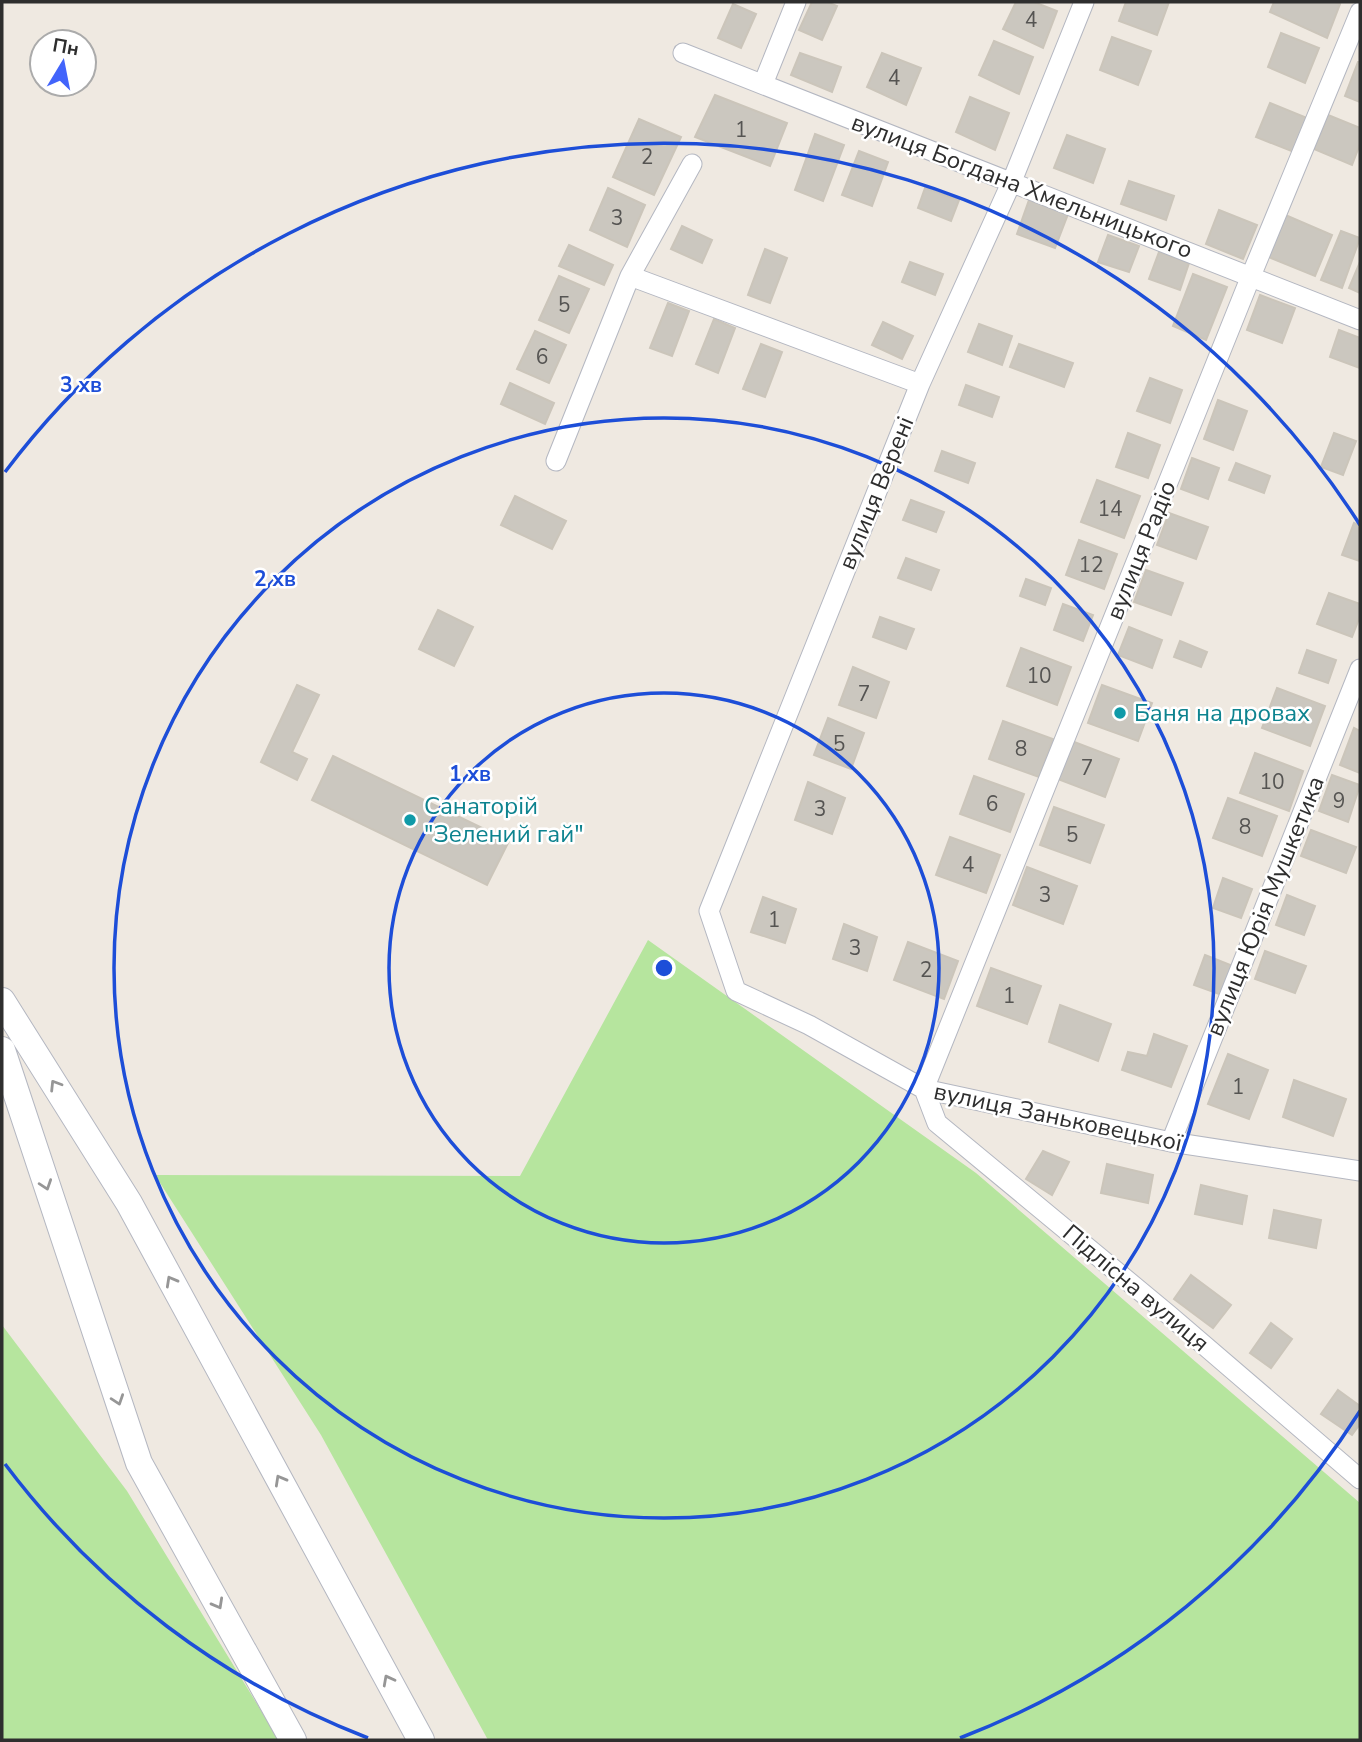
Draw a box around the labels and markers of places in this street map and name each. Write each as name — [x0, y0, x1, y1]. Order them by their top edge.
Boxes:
place label: Баня на дровах — [1134, 697, 1310, 729]
marker: Баня на дровах — [1112, 705, 1128, 721]
place label: Санаторій "Зелений гай" — [424, 790, 584, 850]
marker: Санаторій "Зелений гай" — [402, 812, 418, 828]
centre of rings — [652, 956, 676, 980]

